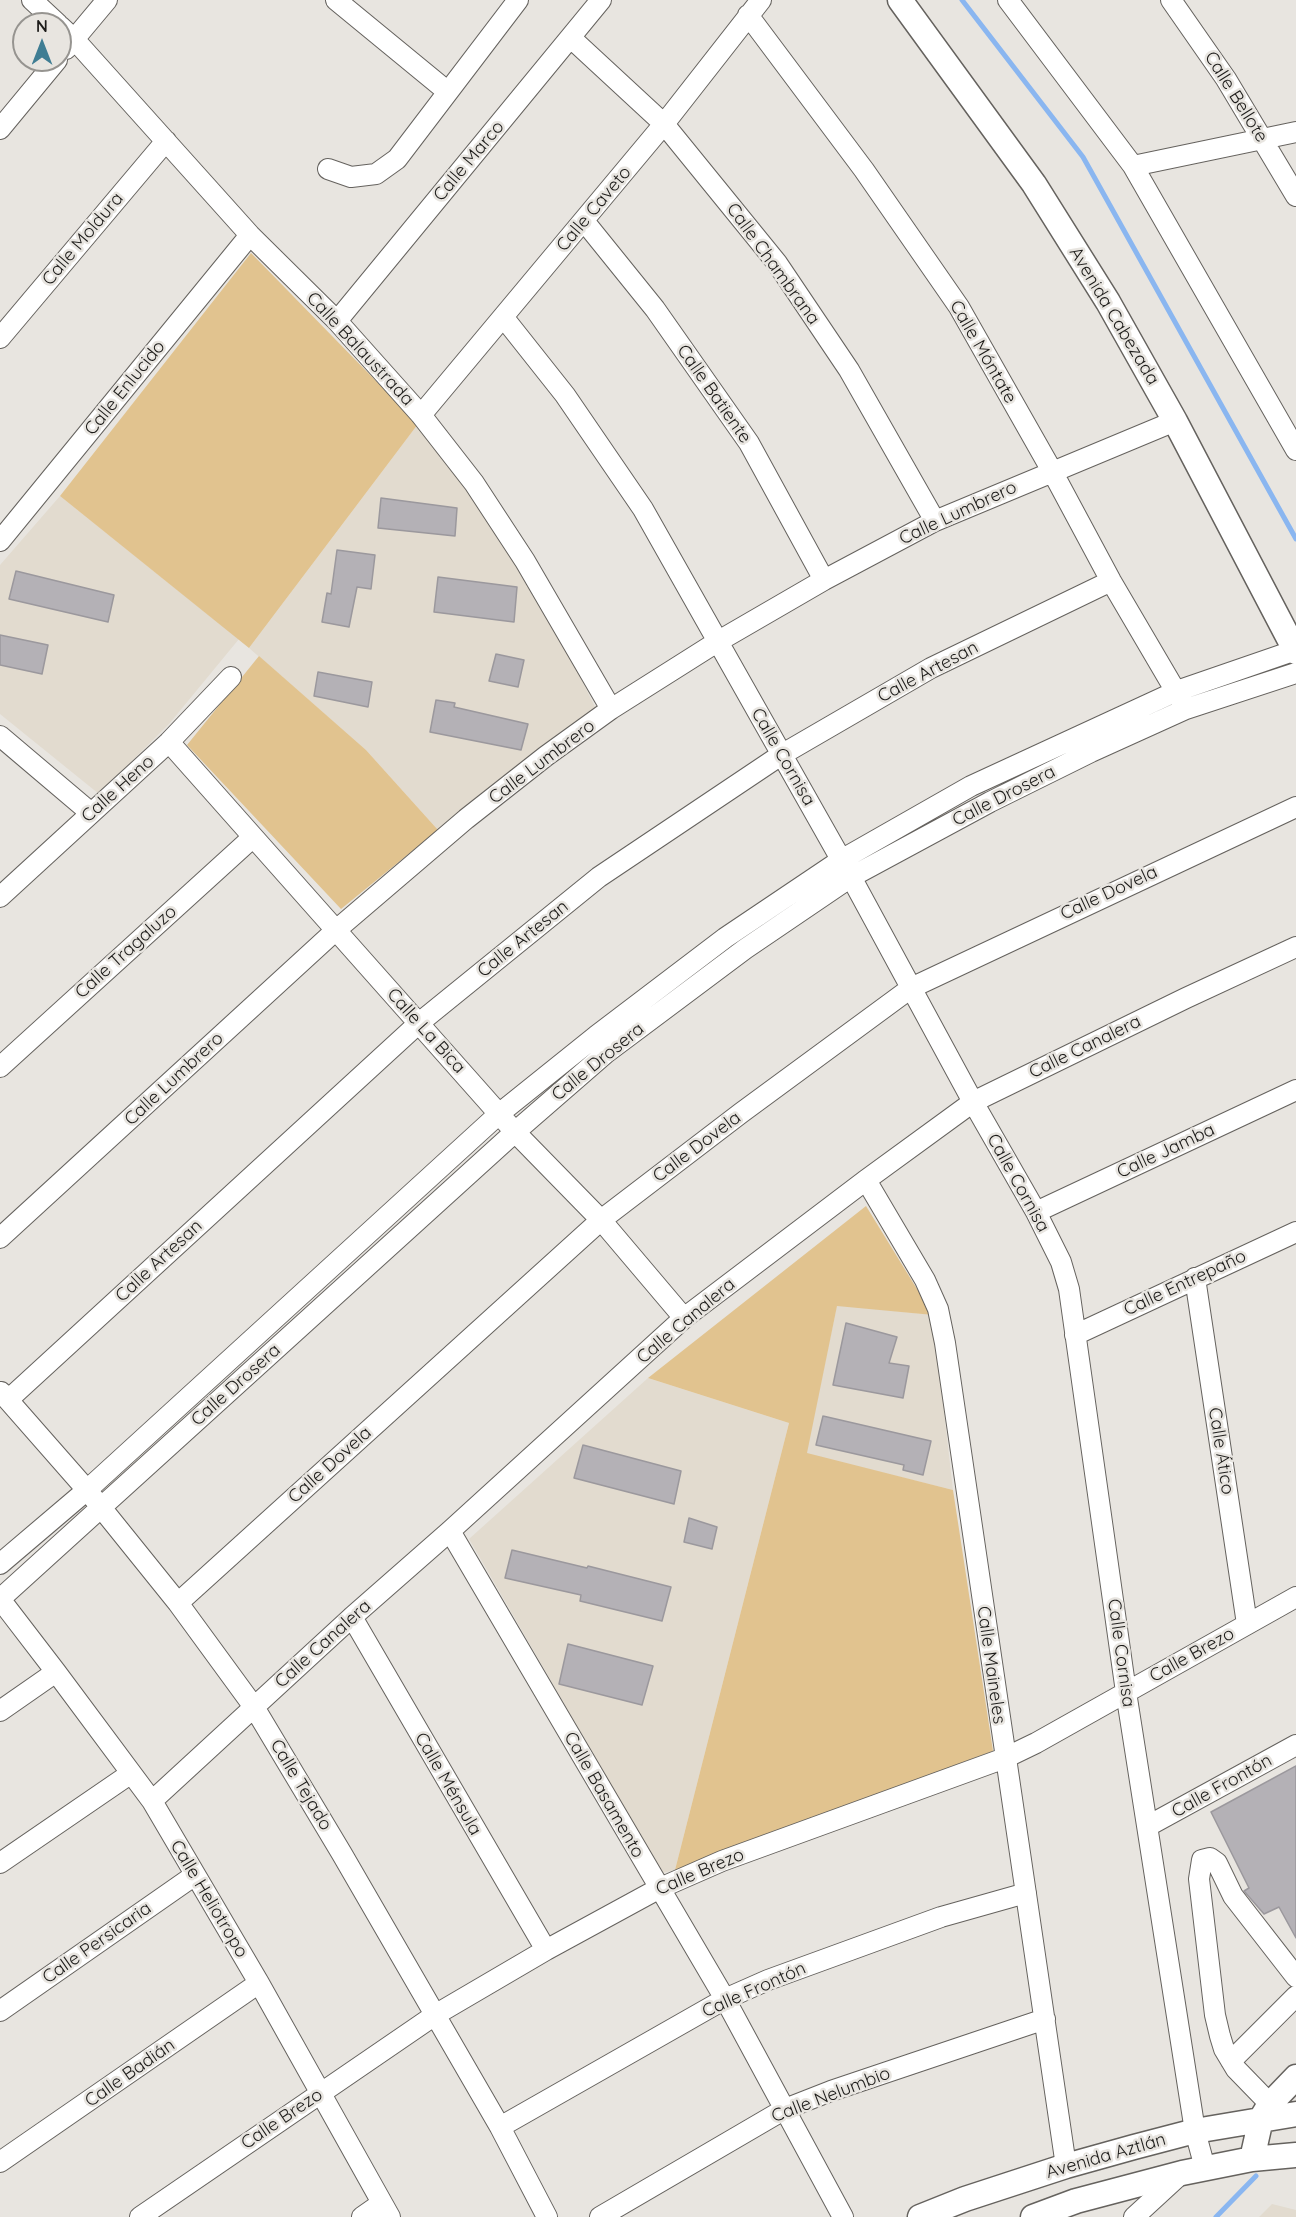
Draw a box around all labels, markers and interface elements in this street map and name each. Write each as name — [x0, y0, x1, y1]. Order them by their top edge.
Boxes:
north arrow — [12, 12, 72, 72]
text: N — [36, 16, 48, 36]
street label: Calle Bellote — [1200, 48, 1272, 146]
street label: Calle Marco — [429, 116, 509, 206]
street label: Calle Caveto — [552, 162, 636, 256]
street label: Calle Moldura — [38, 188, 128, 290]
street label: Calle Chambrana — [722, 199, 824, 329]
street label: Avenida Cabezada — [1064, 243, 1164, 389]
street label: Calle Balaustrada — [302, 288, 418, 410]
street label: Calle Móntate — [945, 297, 1021, 407]
street label: Calle Enlucido — [80, 336, 170, 440]
street label: Calle Batiente — [672, 341, 756, 447]
street label: Calle Lumbrero — [896, 476, 1020, 550]
street label: Calle Artesan — [874, 637, 982, 707]
street label: Calle Cornisa — [746, 704, 820, 810]
street label: Calle Lumbrero — [485, 715, 599, 809]
street label: Calle Heno — [77, 751, 159, 827]
street label: Calle Drosera — [949, 761, 1059, 831]
street label: Calle Dovela — [1057, 861, 1161, 925]
street label: Calle Artesan — [473, 896, 573, 982]
street label: Calle Tragaluzo — [71, 901, 181, 1003]
street label: Calle La Bica — [382, 984, 470, 1078]
street label: Calle Canalera — [1026, 1011, 1144, 1083]
street label: Calle Drosera — [548, 1018, 648, 1106]
street label: Calle Lumbrero — [120, 1028, 228, 1130]
street label: Calle Dovela — [649, 1107, 745, 1187]
street label: Calle Jamba — [1114, 1119, 1218, 1183]
street label: Calle Cornisa — [982, 1130, 1054, 1236]
street label: Calle Artesan — [111, 1215, 207, 1307]
street label: Calle Entrepaño — [1120, 1245, 1250, 1321]
street label: Calle Canalera — [632, 1274, 740, 1368]
street label: Calle Drosera — [187, 1339, 285, 1431]
street label: Calle Ático — [1203, 1406, 1239, 1496]
street label: Calle Dovela — [284, 1422, 376, 1508]
street label: Calle Canalera — [271, 1595, 375, 1693]
street label: Calle Cornisa — [1103, 1597, 1139, 1709]
street label: Calle Maineles — [972, 1605, 1010, 1725]
street label: Calle Brezo — [1146, 1623, 1238, 1687]
street label: Calle Basamento — [559, 1728, 649, 1862]
street label: Calle Ménsula — [410, 1729, 486, 1839]
street label: Calle Tejado — [265, 1736, 337, 1834]
street label: Calle Frontón — [1168, 1750, 1276, 1822]
street label: Calle Heliotropo — [165, 1836, 253, 1962]
street label: Calle Brezo — [653, 1844, 747, 1900]
street label: Calle Persicaria — [38, 1898, 156, 1988]
street label: Calle Frontón — [699, 1958, 809, 2022]
street label: Calle Badián — [81, 2034, 179, 2112]
street label: Calle Nelumbio — [769, 2062, 893, 2128]
street label: Calle Brezo — [237, 2084, 327, 2154]
street label: Avenida Aztlán — [1044, 2129, 1168, 2183]

